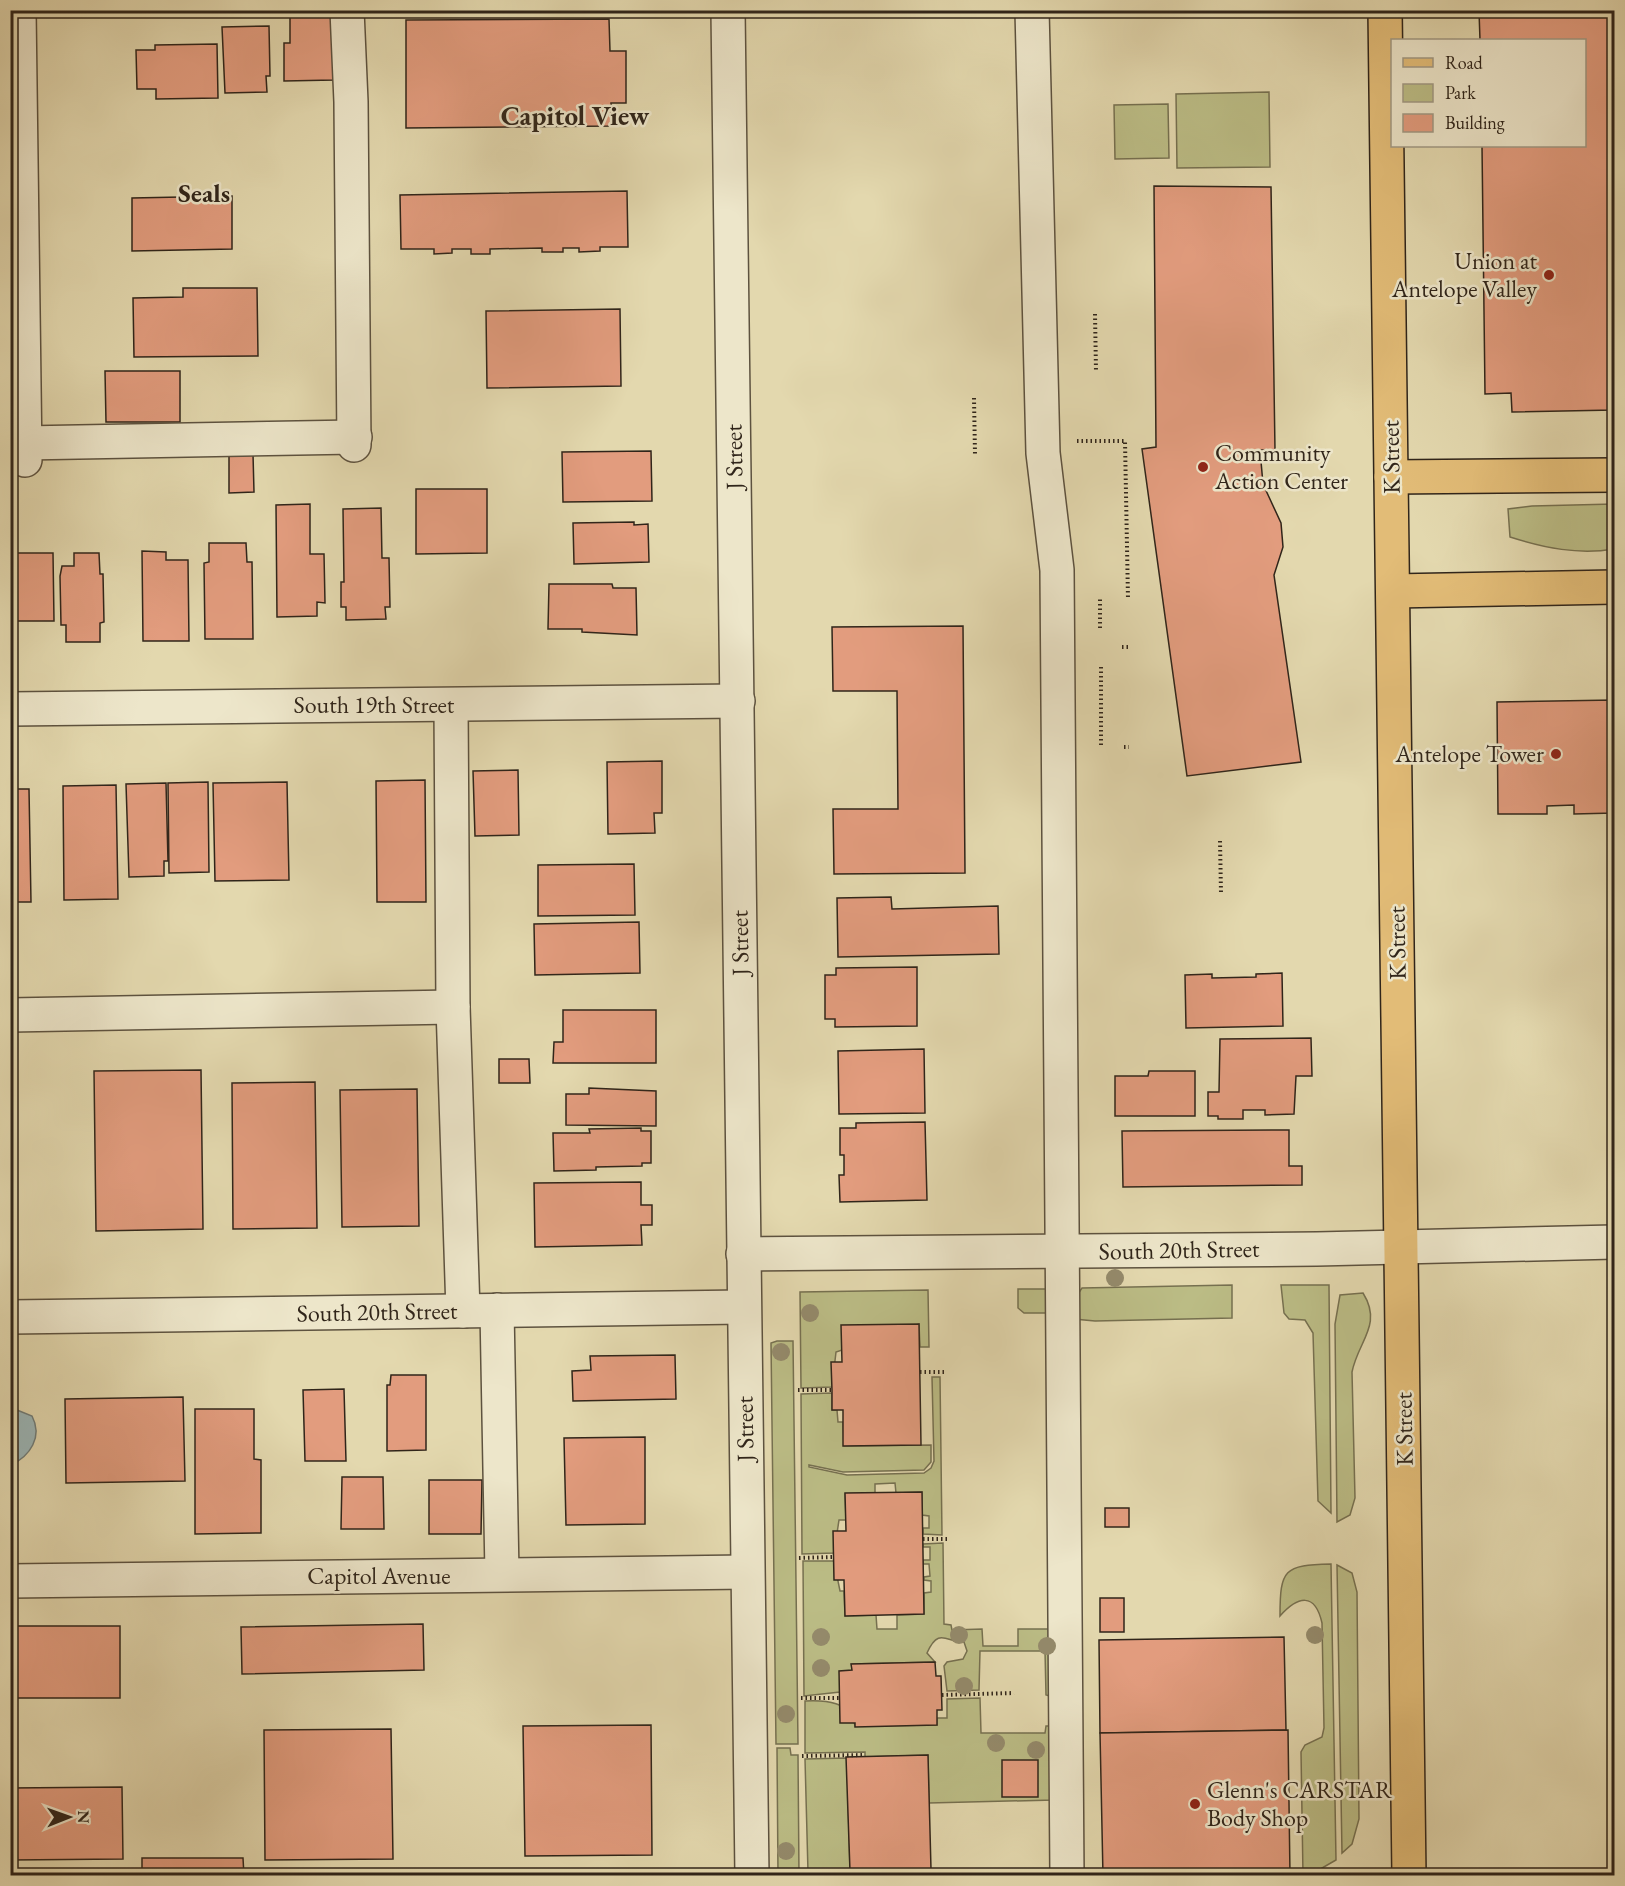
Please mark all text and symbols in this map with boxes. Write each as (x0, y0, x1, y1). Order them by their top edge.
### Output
legend (1391, 39, 1586, 147)
text: Road (1445, 51, 1484, 74)
text: Park (1445, 81, 1476, 104)
district label: Capitol View (501, 98, 650, 133)
text: Building (1445, 111, 1505, 134)
district label: Seals (178, 176, 230, 210)
place label: Union at Antelope Valley (1391, 245, 1537, 304)
marker: Union at Antelope Valley (1542, 268, 1556, 282)
street label: K Street (1374, 419, 1407, 494)
street label: J Street (717, 423, 750, 492)
place label: Community Action Center (1214, 437, 1348, 496)
marker: Community Action Center (1196, 460, 1210, 474)
street label: South 19th Street (294, 689, 455, 720)
place label: Antelope Tower (1394, 738, 1544, 769)
marker: Antelope Tower (1549, 747, 1563, 761)
street label: K Street (1380, 905, 1413, 980)
street label: J Street (723, 909, 756, 978)
street label: South 20th Street (1098, 1233, 1260, 1266)
street label: South 20th Street (296, 1295, 458, 1328)
street label: K Street (1387, 1391, 1420, 1466)
street label: J Street (728, 1395, 761, 1464)
street label: Capitol Avenue (307, 1560, 451, 1591)
place label: Glenn's CARSTAR Body Shop (1207, 1774, 1393, 1833)
north arrow (39, 1787, 99, 1847)
marker: Glenn's CARSTAR Body Shop (1188, 1797, 1202, 1811)
text: N (73, 1810, 94, 1823)

